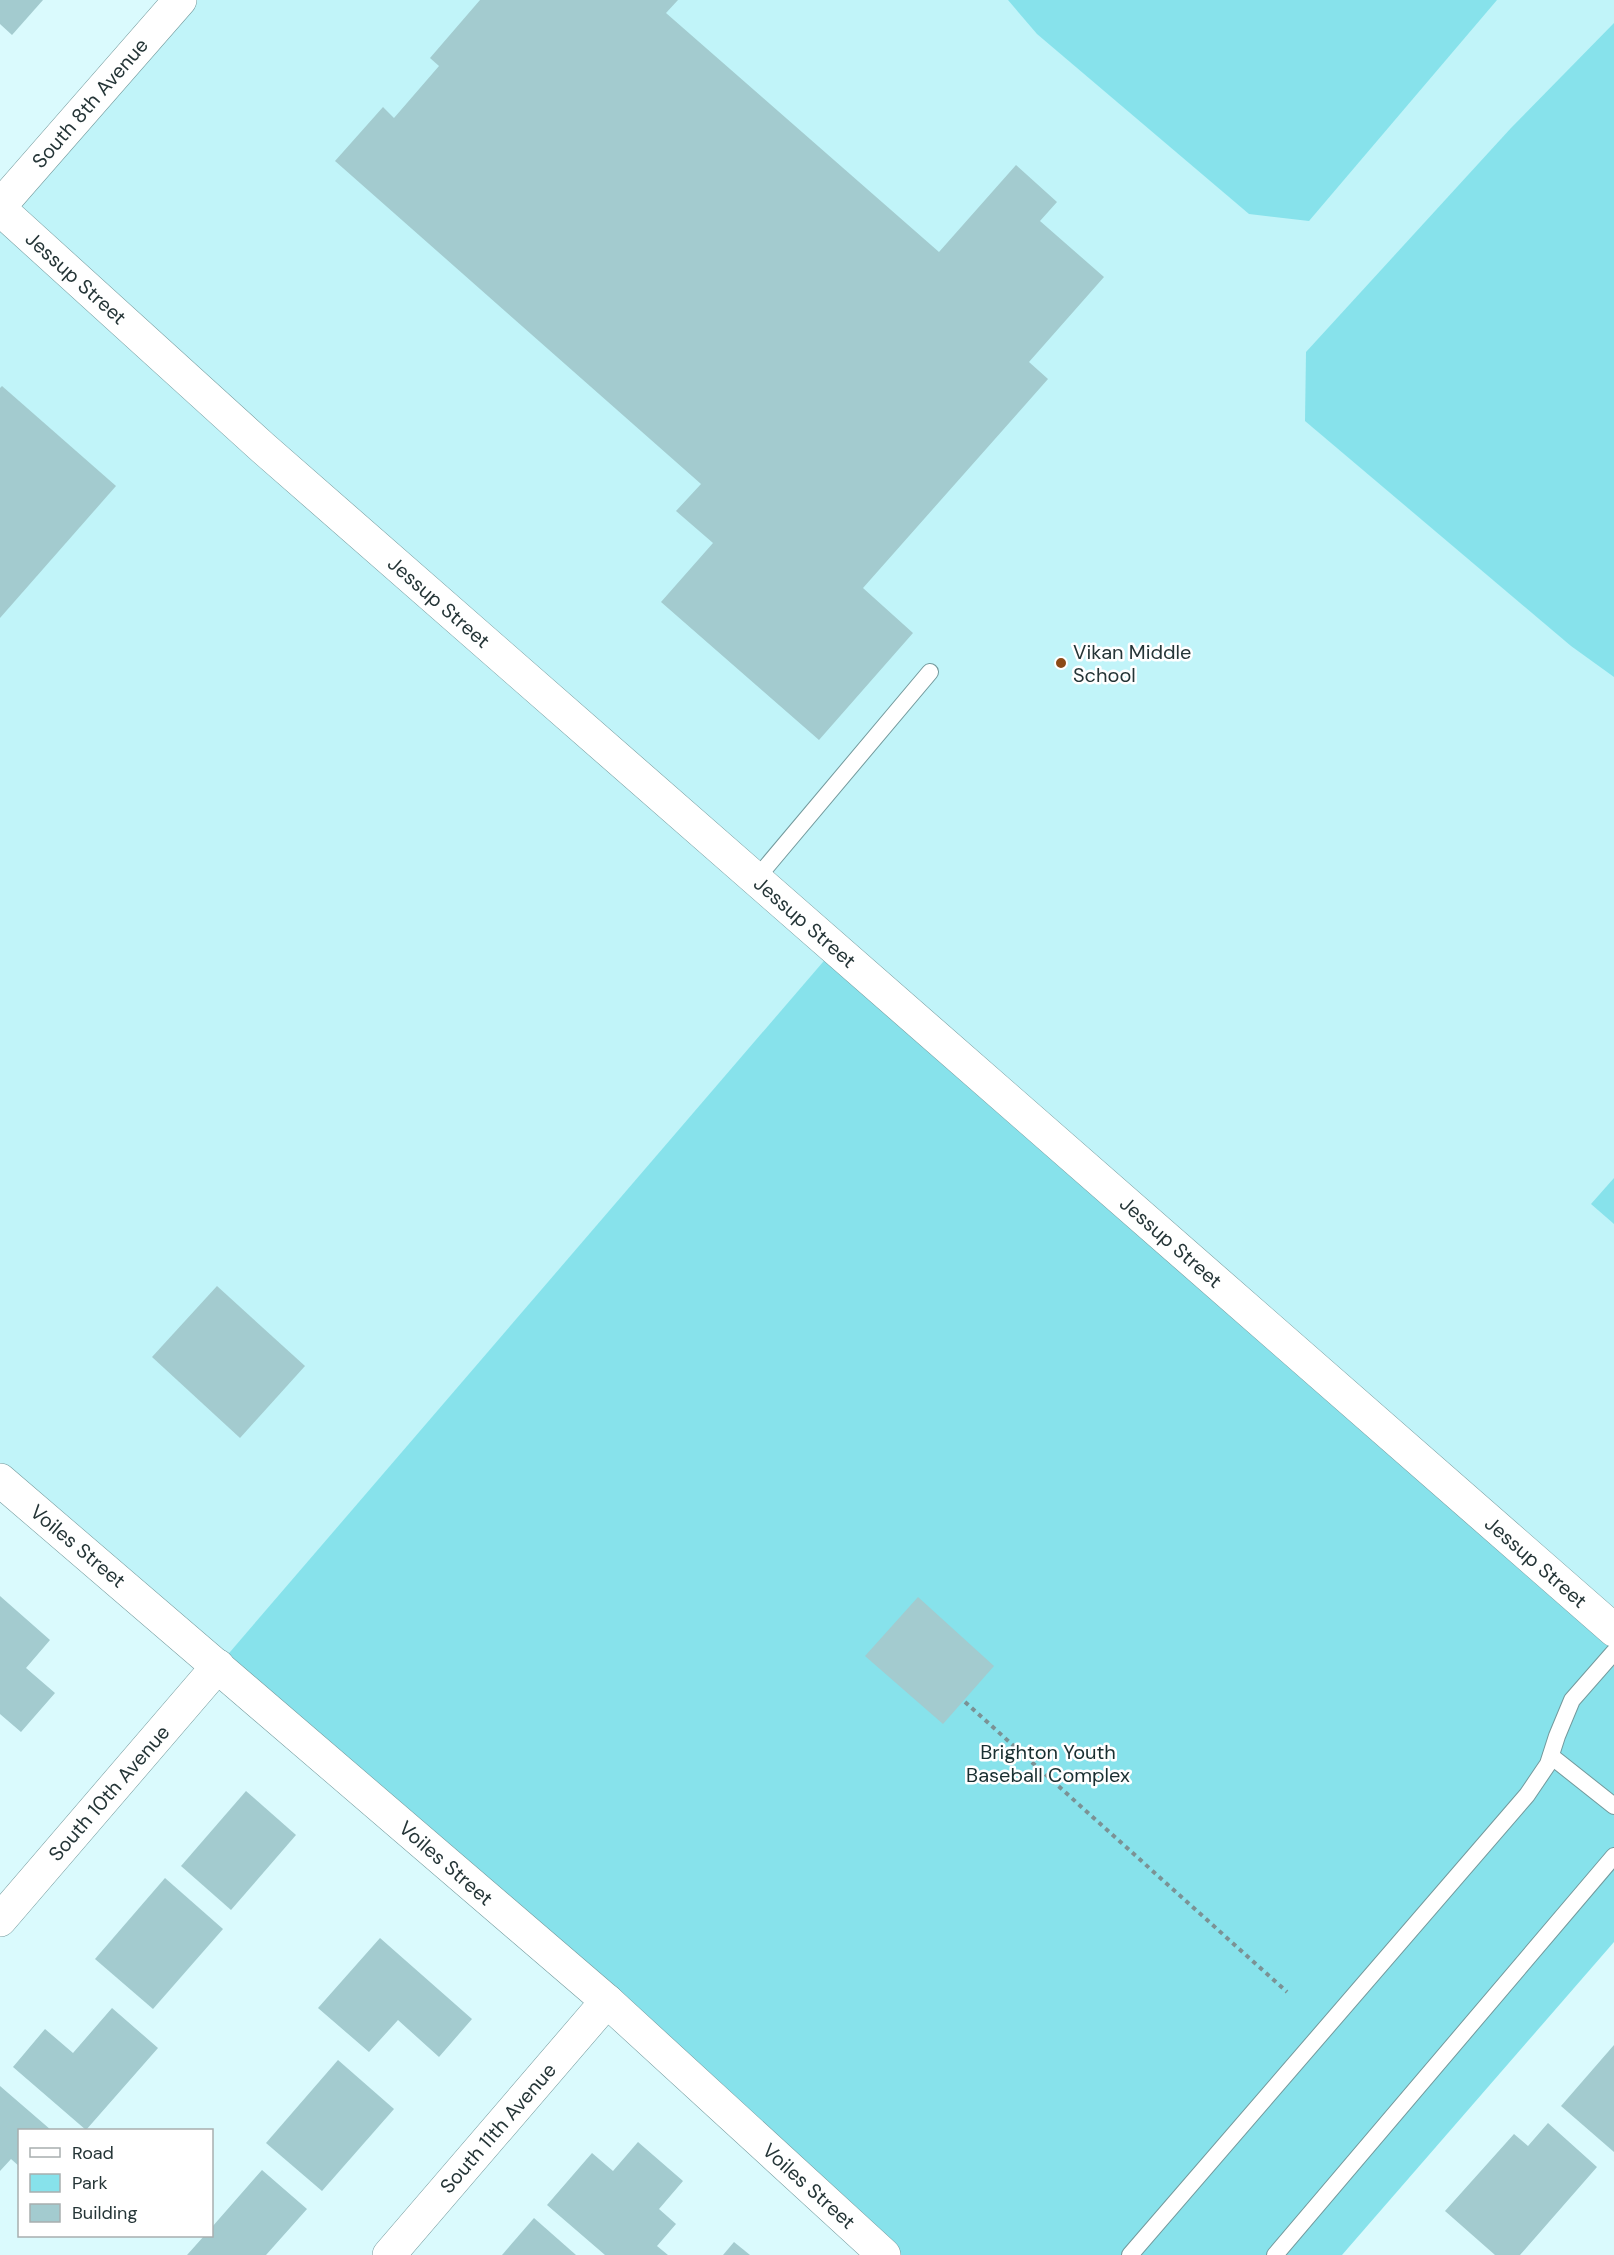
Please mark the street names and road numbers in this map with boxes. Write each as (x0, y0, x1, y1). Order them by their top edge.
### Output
street label: South 8th Avenue (26, 32, 154, 174)
street label: Jessup Street (20, 226, 132, 330)
street label: Jessup Street (382, 550, 496, 654)
street label: Jessup Street (748, 870, 862, 974)
street label: Jessup Street (1114, 1190, 1228, 1294)
street label: Voiles Street (25, 1499, 131, 1594)
street label: Jessup Street (1479, 1510, 1593, 1614)
street label: South 10th Avenue (43, 1720, 175, 1866)
street label: Voiles Street (393, 1815, 499, 1911)
street label: South 11th Avenue (434, 2057, 562, 2199)
street label: Voiles Street (757, 2137, 861, 2235)

